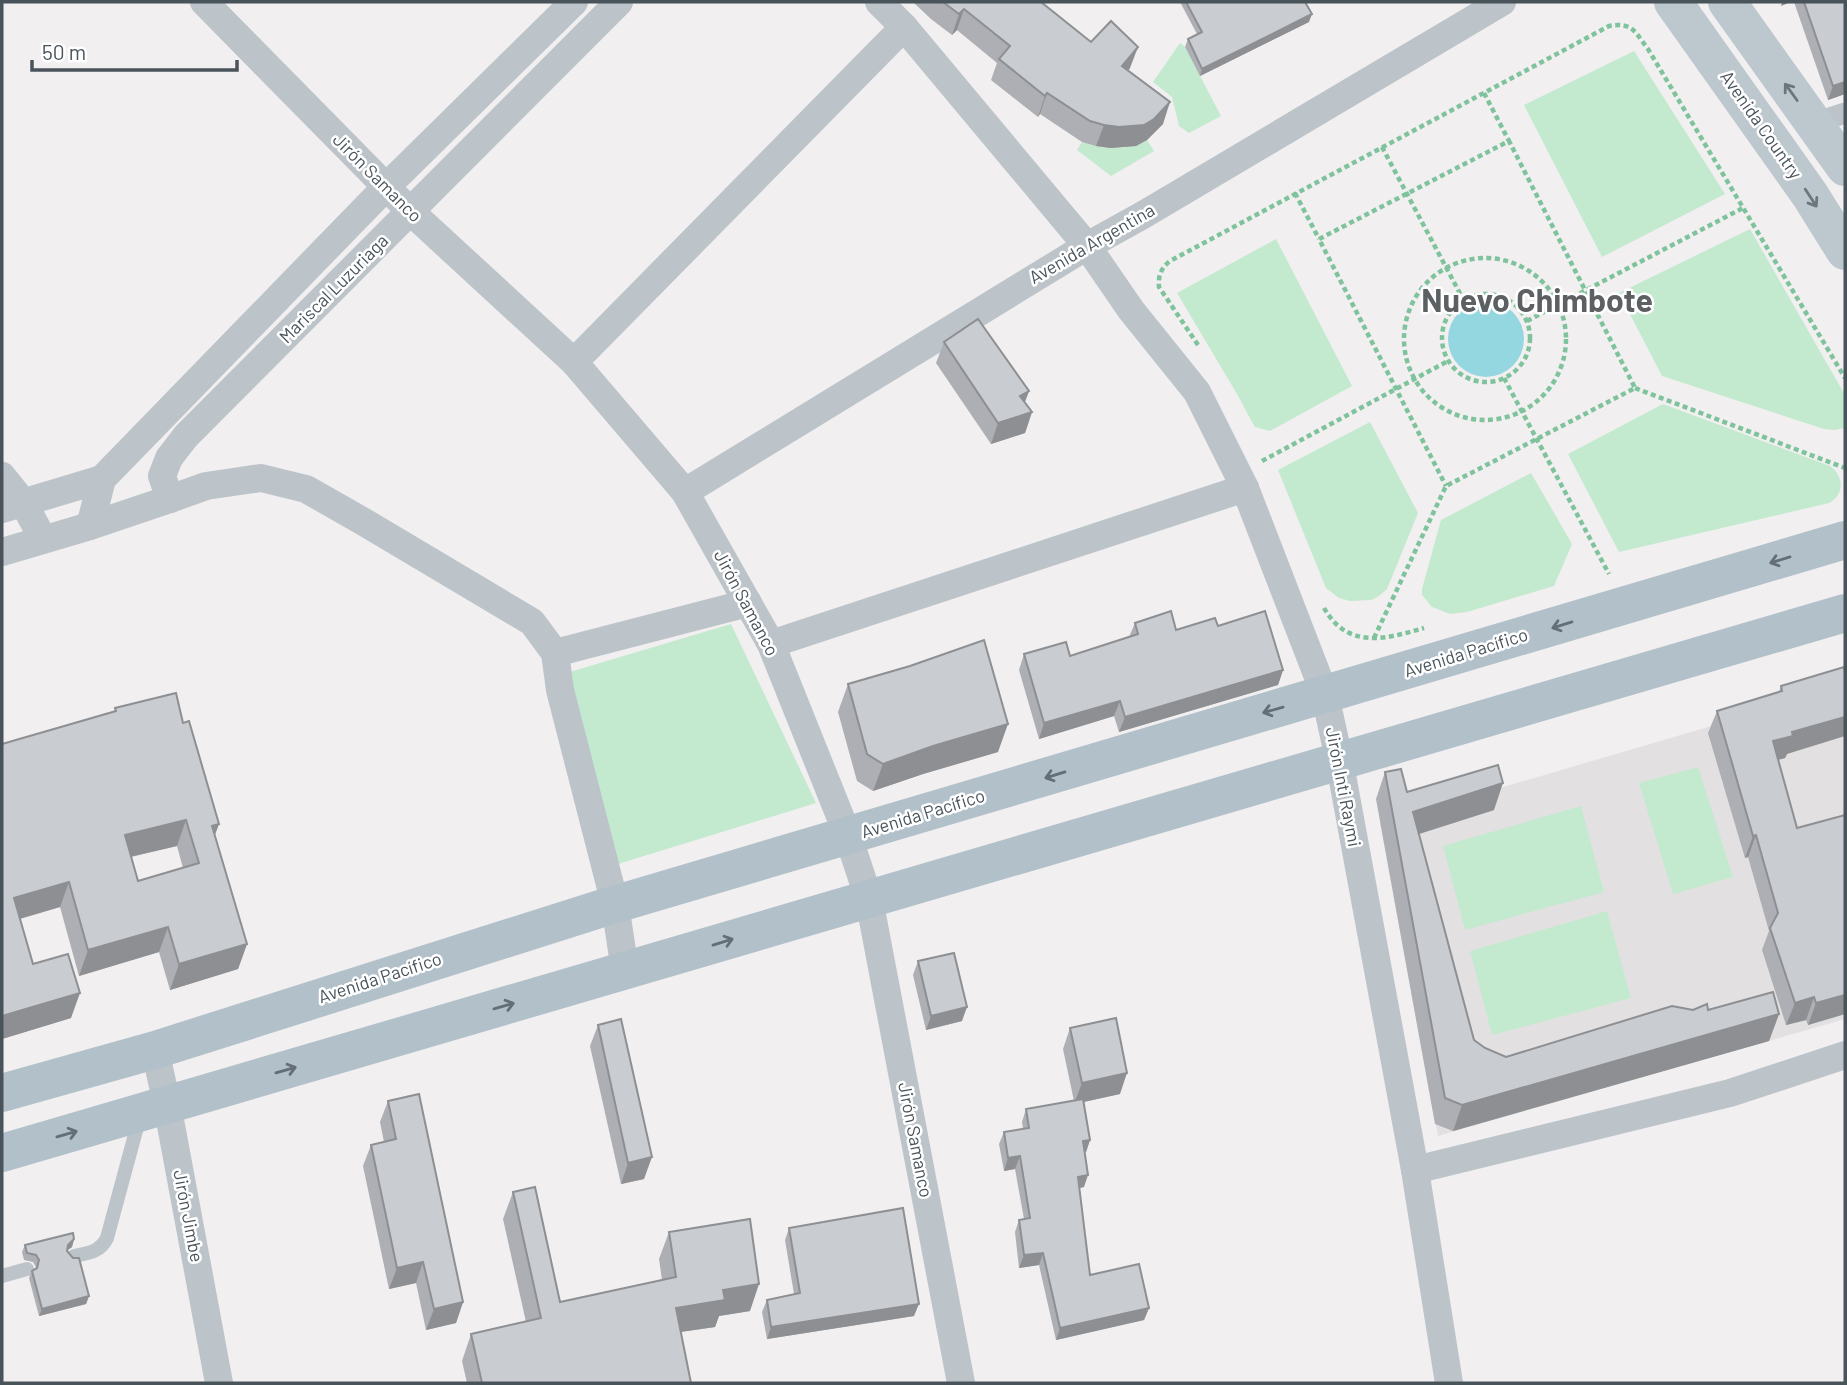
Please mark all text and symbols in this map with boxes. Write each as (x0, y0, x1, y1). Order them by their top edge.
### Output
scale bar (32, 28, 236, 72)
text: 50 m (42, 39, 86, 64)
street label: Avenida Country (1716, 66, 1807, 183)
one-way arrow (1784, 83, 1798, 102)
street label: Jirón Samanco (329, 128, 427, 226)
one-way arrow (1804, 187, 1818, 207)
street label: Avenida Argentina (1025, 198, 1158, 288)
street label: Mariscal Luzuriaga (274, 229, 392, 347)
district label: Nuevo Chimbote (1421, 280, 1653, 318)
street label: Jirón Samanco (710, 546, 784, 659)
one-way arrow (1769, 554, 1791, 567)
one-way arrow (1551, 619, 1573, 632)
street label: Avenida Pacífico (1401, 623, 1530, 681)
one-way arrow (1262, 705, 1284, 718)
street label: Jirón Inti Raymi (1322, 725, 1366, 848)
one-way arrow (1044, 769, 1066, 782)
street label: Avenida Pacífico (858, 784, 987, 842)
one-way arrow (711, 935, 733, 948)
street label: Avenida Pacífico (315, 947, 444, 1007)
one-way arrow (493, 999, 515, 1012)
one-way arrow (274, 1062, 296, 1075)
street label: Jirón Samanco (894, 1080, 938, 1199)
one-way arrow (56, 1126, 78, 1139)
street label: Jirón Jimbe (169, 1168, 209, 1264)

